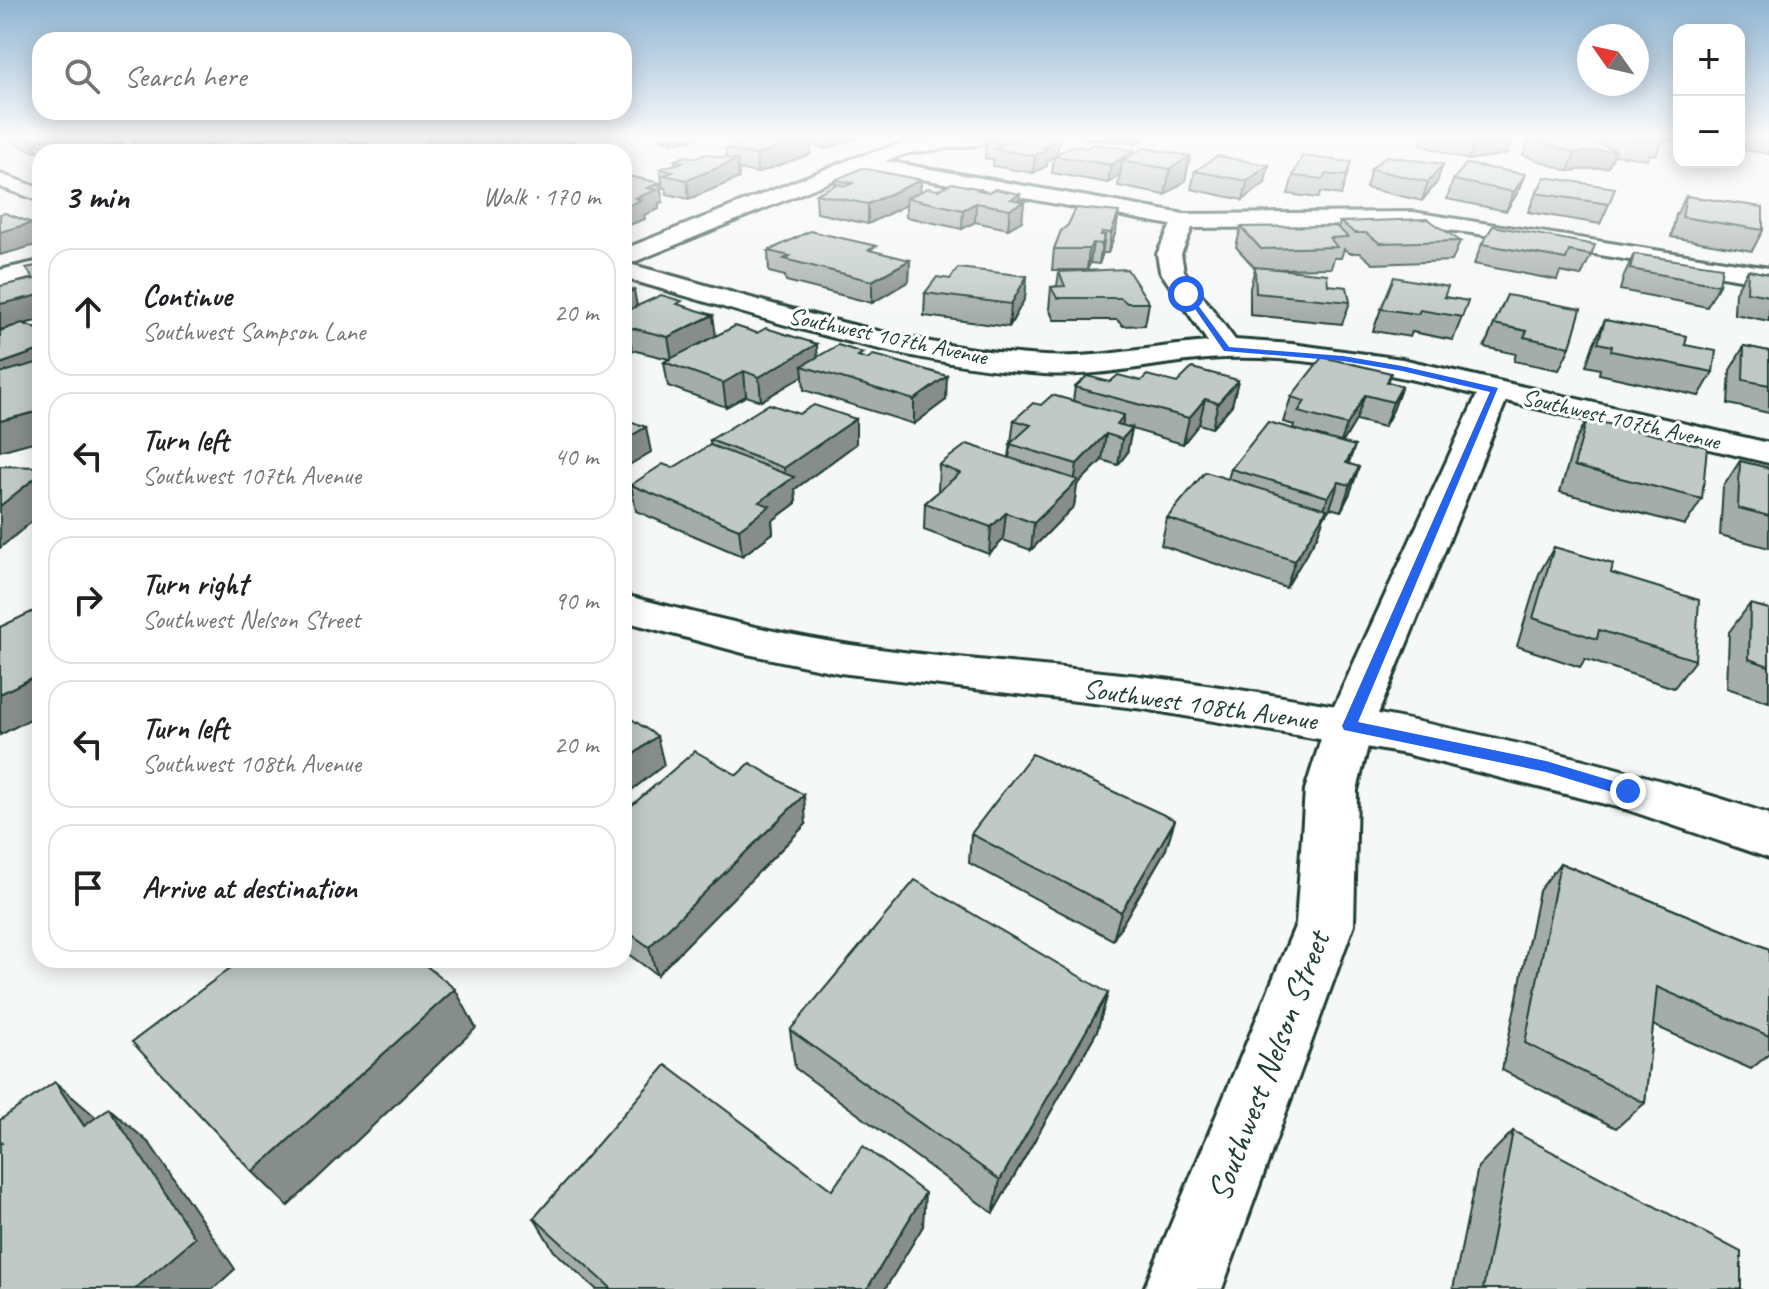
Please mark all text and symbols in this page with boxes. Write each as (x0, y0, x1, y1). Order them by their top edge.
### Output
north arrow (1577, 24, 1649, 96)
map controls (1673, 24, 1745, 168)
button: + (1673, 24, 1745, 96)
search box (32, 32, 632, 120)
icon: search (60, 54, 104, 98)
text: Search here (124, 57, 246, 95)
button: − (1673, 96, 1745, 168)
text: 3 min (64, 175, 129, 218)
text: Walk · 170 m (483, 180, 600, 213)
route start (1168, 276, 1204, 312)
text: Continue (142, 277, 232, 315)
icon: ahead (66, 290, 110, 334)
text: 20 m (554, 296, 598, 329)
street label: Southwest 107th Avenue (786, 300, 992, 372)
text: Southwest Sampson Lane (142, 315, 365, 348)
street label: Southwest 107th Avenue (1519, 382, 1725, 457)
text: Turn left (142, 421, 229, 459)
icon: left (66, 434, 110, 478)
text: 40 m (554, 440, 598, 473)
text: Southwest 107th Avenue (142, 459, 361, 492)
text: Turn right (142, 565, 247, 603)
icon: right (66, 578, 110, 622)
text: 90 m (554, 584, 598, 617)
text: Southwest Nelson Street (142, 603, 360, 636)
street label: Southwest 108th Avenue (1081, 670, 1321, 738)
text: Turn left (142, 709, 229, 747)
icon: left (66, 722, 110, 766)
text: 20 m (554, 728, 598, 761)
text: Southwest 108th Avenue (142, 747, 361, 780)
route end (1610, 773, 1646, 809)
icon: arrive (66, 866, 110, 910)
text: Arrive at destination (142, 869, 357, 907)
street label: Southwest Nelson Street (1197, 922, 1341, 1207)

